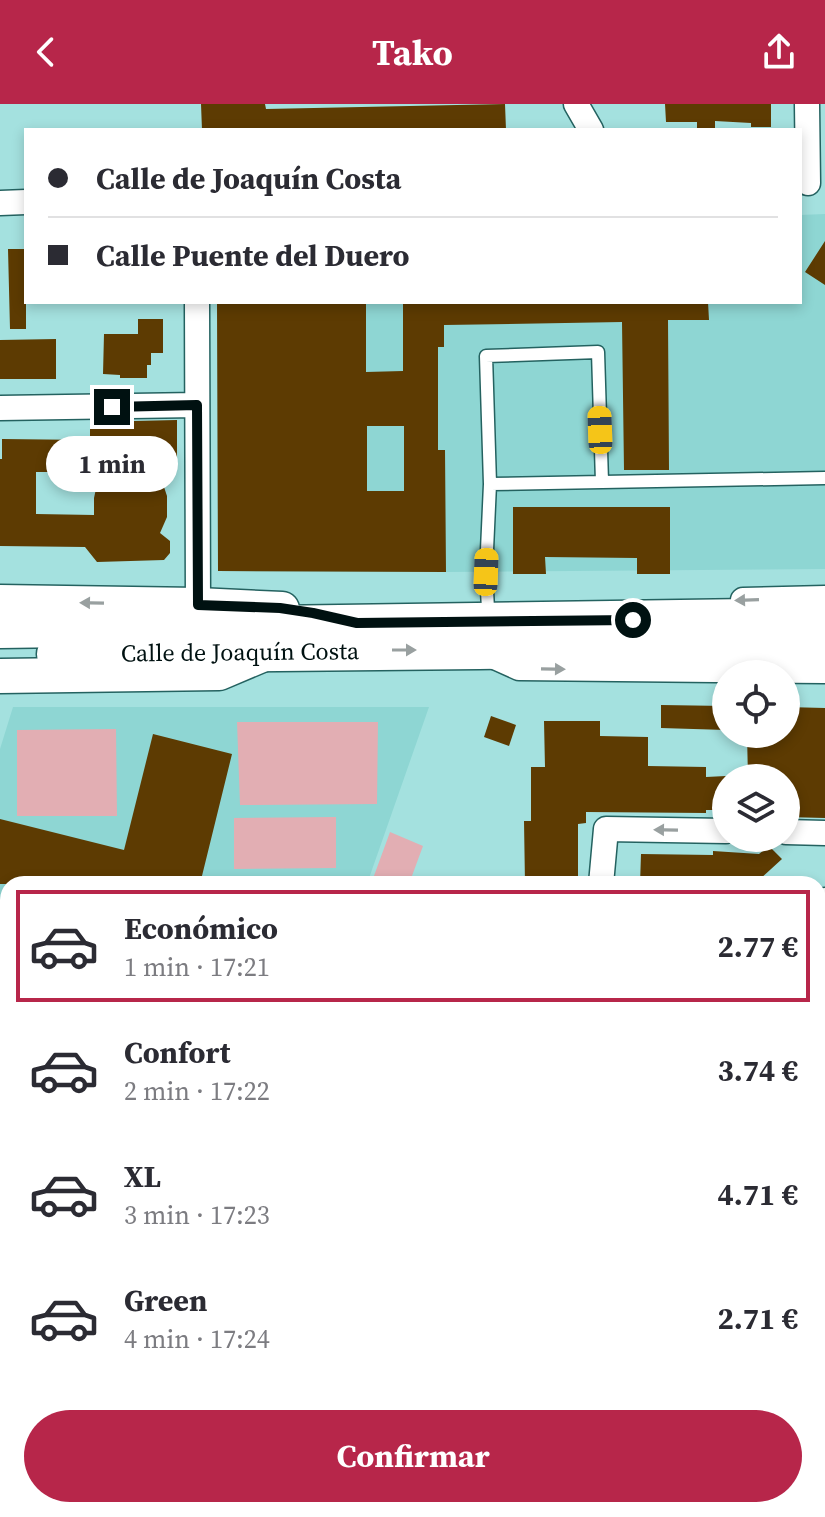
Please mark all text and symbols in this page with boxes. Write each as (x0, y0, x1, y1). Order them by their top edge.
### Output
text: Tako (372, 28, 453, 77)
icon: back (24, 30, 68, 74)
icon: share (757, 30, 801, 74)
text: Calle de Joaquín Costa (96, 158, 402, 199)
text: Calle Puente del Duero (96, 235, 409, 276)
route end (94, 389, 130, 425)
car (587, 406, 613, 454)
callout: 1 min (46, 435, 178, 491)
text: 1 min (78, 446, 146, 482)
car (473, 548, 499, 596)
one-way arrow (734, 594, 759, 607)
one-way arrow (79, 597, 104, 609)
route start (615, 602, 651, 638)
street label: Calle de Joaquín Costa (121, 634, 360, 669)
one-way arrow (392, 644, 417, 657)
map controls (712, 660, 800, 852)
button: locate (712, 660, 800, 748)
one-way arrow (541, 663, 566, 675)
button: layers (712, 764, 800, 852)
one-way arrow (653, 824, 678, 836)
text: Económico (124, 908, 278, 949)
icon: car (28, 910, 100, 982)
text: 2.77 € (718, 926, 798, 967)
text: 1 min · 17:21 (124, 949, 270, 985)
text: Confort (124, 1032, 230, 1073)
icon: car (28, 1034, 100, 1106)
text: 3.74 € (718, 1050, 798, 1091)
text: 2 min · 17:22 (124, 1073, 270, 1109)
text: XL (124, 1156, 161, 1197)
icon: car (28, 1158, 100, 1230)
text: 4.71 € (718, 1174, 798, 1215)
text: 3 min · 17:23 (124, 1197, 270, 1233)
text: Green (124, 1280, 207, 1321)
icon: car (28, 1282, 100, 1354)
text: 2.71 € (718, 1298, 798, 1339)
text: 4 min · 17:24 (124, 1321, 270, 1357)
button: Confirmar (24, 1410, 802, 1502)

